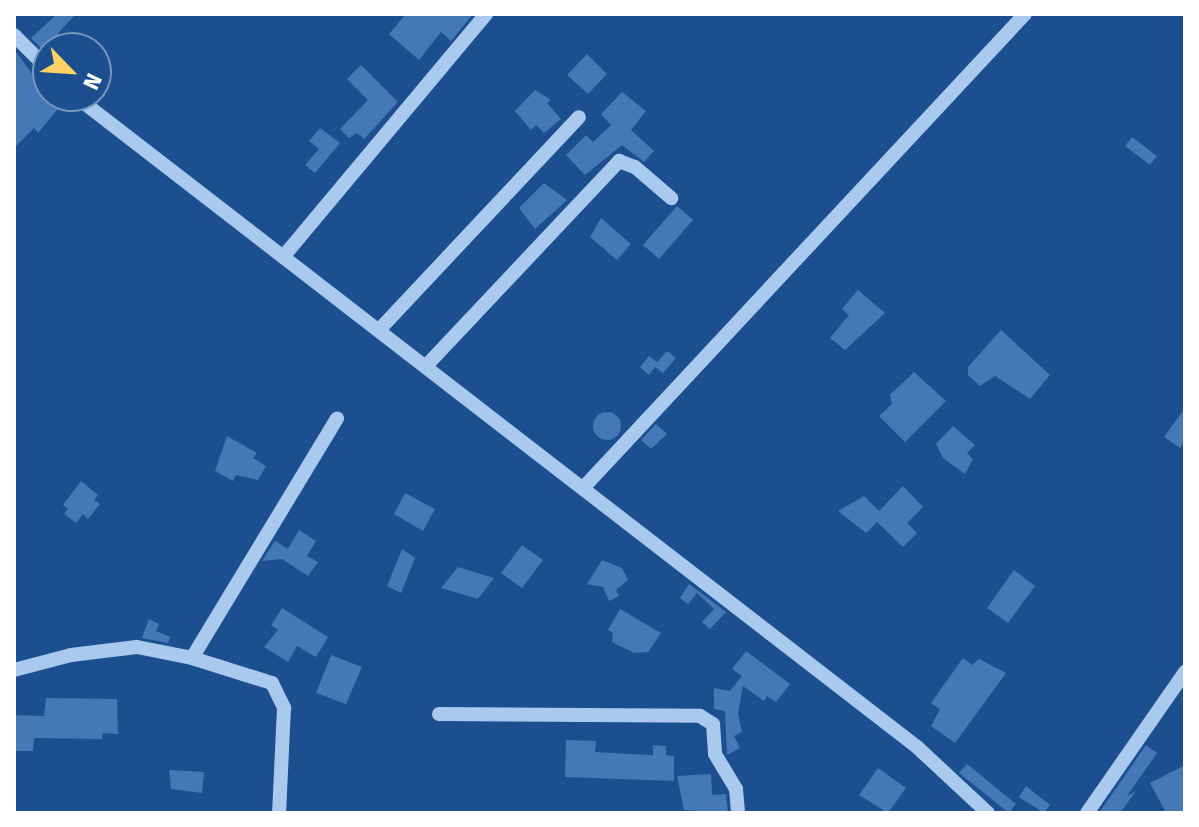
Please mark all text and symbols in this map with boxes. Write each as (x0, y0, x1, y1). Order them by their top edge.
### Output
north arrow (32, 32, 112, 112)
text: N (77, 69, 108, 94)

